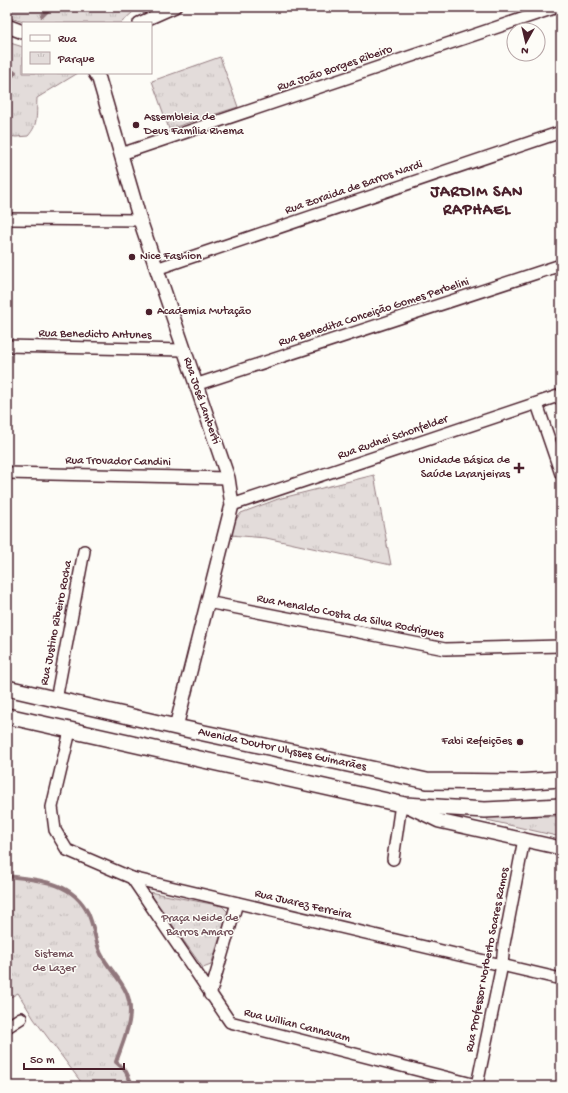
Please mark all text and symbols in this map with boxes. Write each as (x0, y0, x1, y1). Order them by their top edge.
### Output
legend (22, 22, 152, 74)
north arrow (506, 22, 546, 62)
text: Rua (58, 33, 77, 47)
street label: Rua João Borges Ribeiro (275, 43, 395, 95)
text: N (520, 43, 529, 56)
text: Parque (57, 53, 95, 67)
place label: Assembleia de Deus Família Rhema (143, 111, 244, 139)
marker: Assembleia de Deus Família Rhema (131, 120, 141, 130)
street label: Rua Zoraida de Barros Nardi (283, 158, 425, 218)
district label: JARDIM SAN RAPHAEL (430, 184, 523, 221)
place label: Nice Fashion (140, 250, 202, 264)
marker: Nice Fashion (127, 252, 137, 262)
street label: Rua Benedita Conceição Gomes Perbelini (277, 275, 472, 351)
place label: Academia Mutação (157, 305, 251, 319)
marker: Academia Mutação (144, 307, 154, 317)
street label: Rua Benedicto Antunes (38, 327, 152, 343)
street label: Rua José Lamberti (180, 356, 223, 447)
street label: Rua Rudnei Schonfelder (336, 412, 452, 463)
street label: Rua Trovador Candini (65, 454, 171, 470)
place label: Unidade Básica de Saúde Laranjeiras (418, 454, 511, 482)
marker: Unidade Básica de Saúde Laranjeiras (513, 462, 525, 474)
street label: Rua Justino Ribeiro Rocha (38, 559, 76, 687)
street label: Rua Menaldo Costa da Silva Rodrigues (255, 592, 445, 642)
street label: Avenida Doutor Ulysses Guimarães (197, 725, 368, 775)
place label: Fabi Refeições (441, 735, 513, 749)
marker: Fabi Refeições (515, 737, 525, 747)
street label: Rua Professor Norberto Soares Ramos (463, 866, 513, 1054)
street label: Rua Juarez Ferreira (253, 887, 353, 923)
park label: Praça Neide de Barros Amaro (160, 912, 239, 940)
park label: Sistema de Lazer (33, 948, 77, 976)
street label: Rua Willian Cannavam (242, 1006, 352, 1046)
scale bar (24, 1045, 124, 1071)
text: 50 m (30, 1054, 55, 1068)

